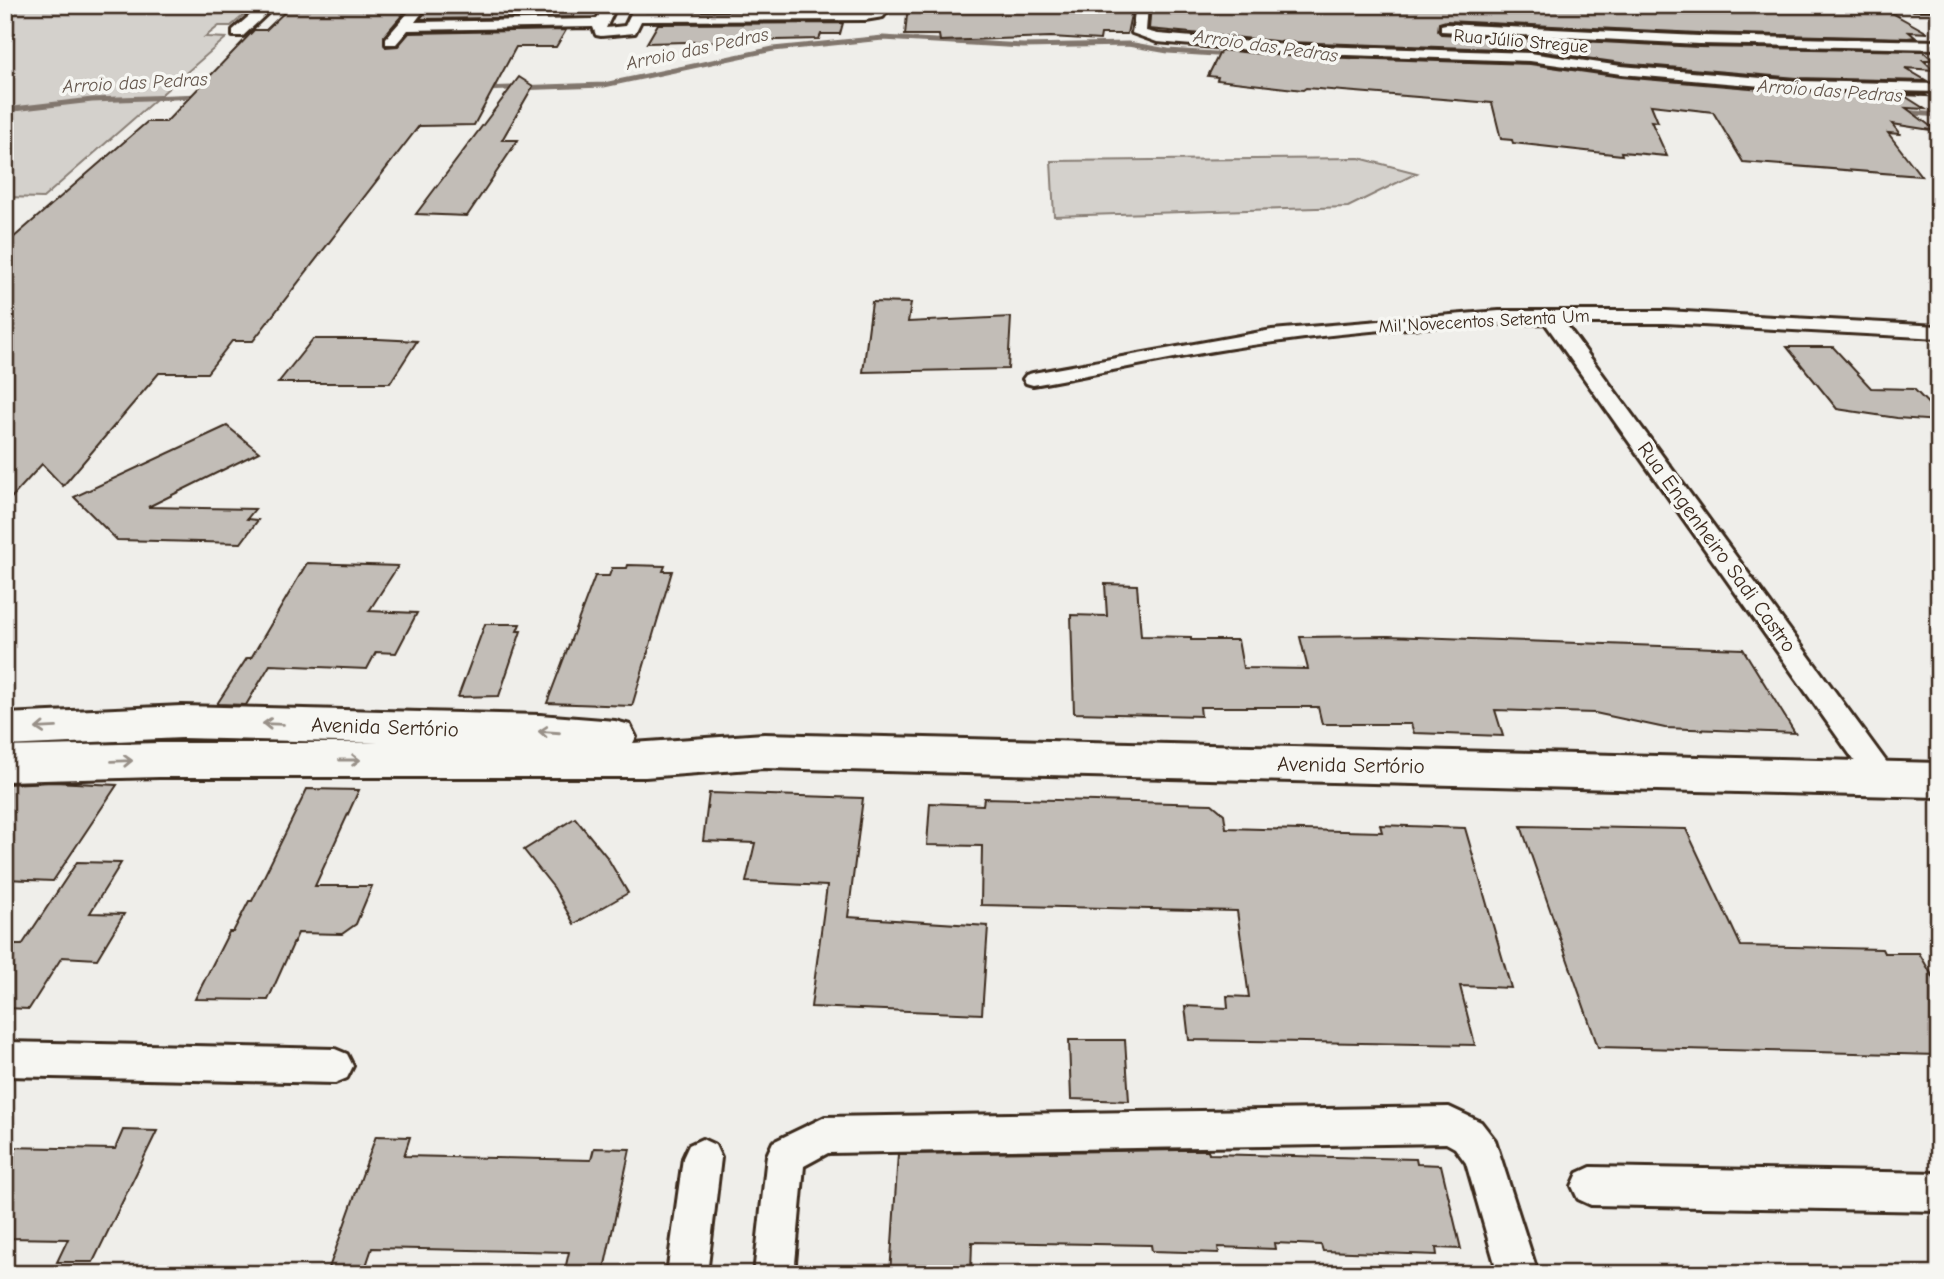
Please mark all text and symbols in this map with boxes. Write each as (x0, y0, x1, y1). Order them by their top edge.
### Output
water label: Arroio das Pedras (623, 23, 771, 75)
water label: Arroio das Pedras (1191, 25, 1339, 67)
street label: Rua Júlio Stregue (1453, 25, 1589, 58)
water label: Arroio das Pedras (61, 68, 208, 98)
water label: Arroio das Pedras (1756, 75, 1903, 107)
street label: Mil Novecentos Setenta Um (1378, 305, 1590, 338)
street label: Rua Engenheiro Sadi Castro (1633, 437, 1801, 657)
street label: Avenida Sertório (311, 712, 459, 742)
one-way arrow (262, 718, 285, 731)
one-way arrow (34, 721, 57, 734)
one-way arrow (539, 725, 561, 738)
street label: Avenida Sertório (1277, 752, 1425, 778)
one-way arrow (338, 753, 361, 767)
one-way arrow (111, 754, 134, 767)

